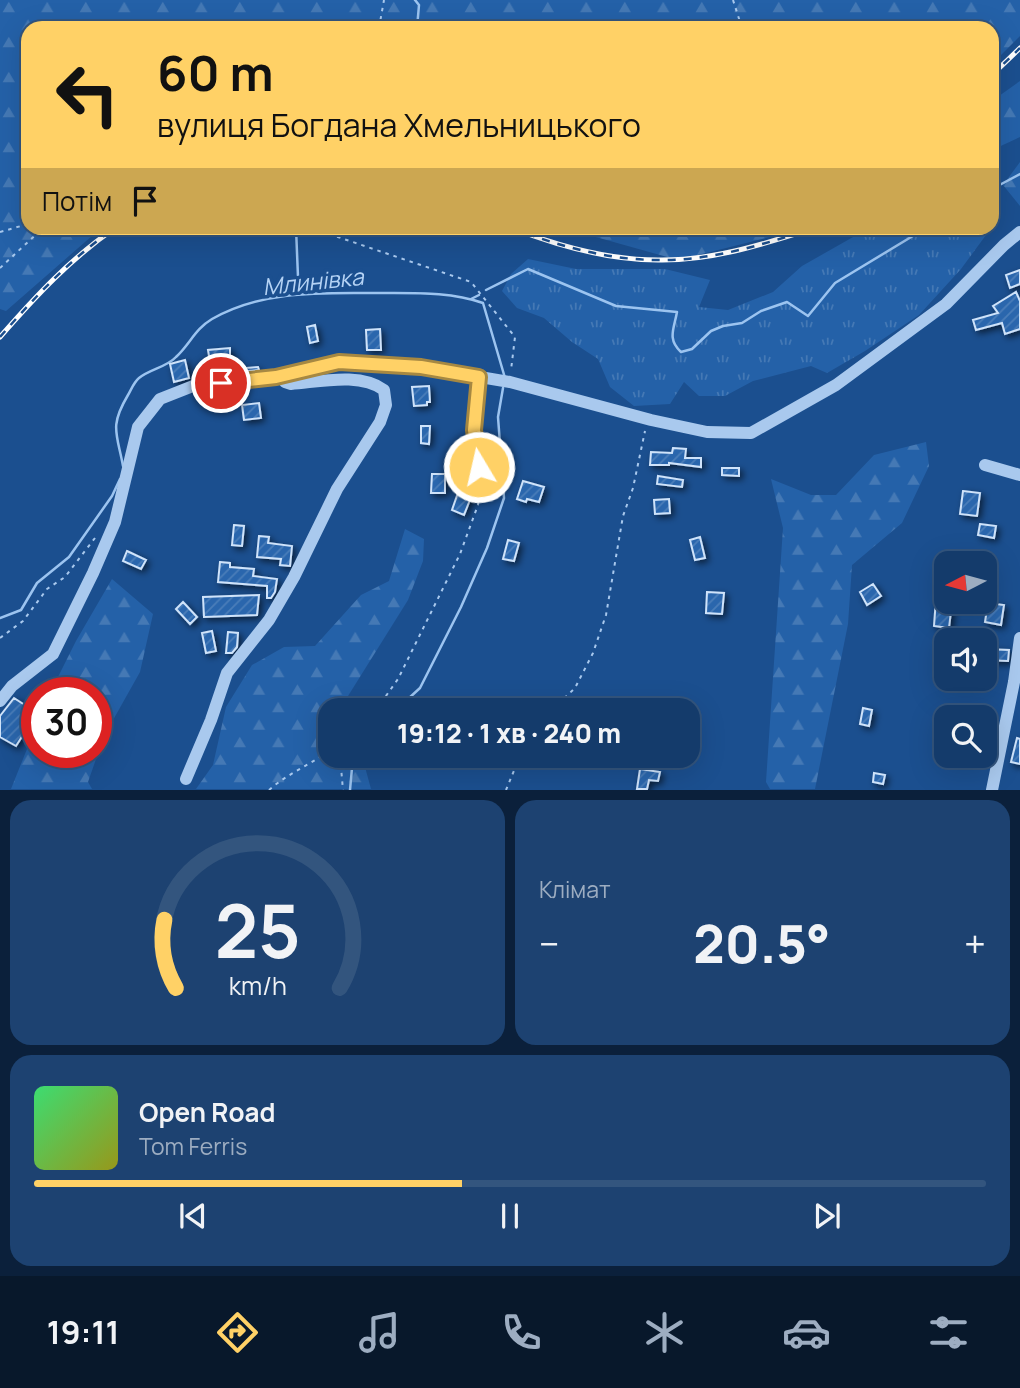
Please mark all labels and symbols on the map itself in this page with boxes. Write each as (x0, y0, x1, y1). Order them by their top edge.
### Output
water label: Млинівка (261, 260, 366, 302)
pin (191, 353, 251, 413)
position arrow (442, 430, 516, 504)
north arrow (934, 551, 998, 614)
speed limit sign: 30 (21, 677, 112, 768)

